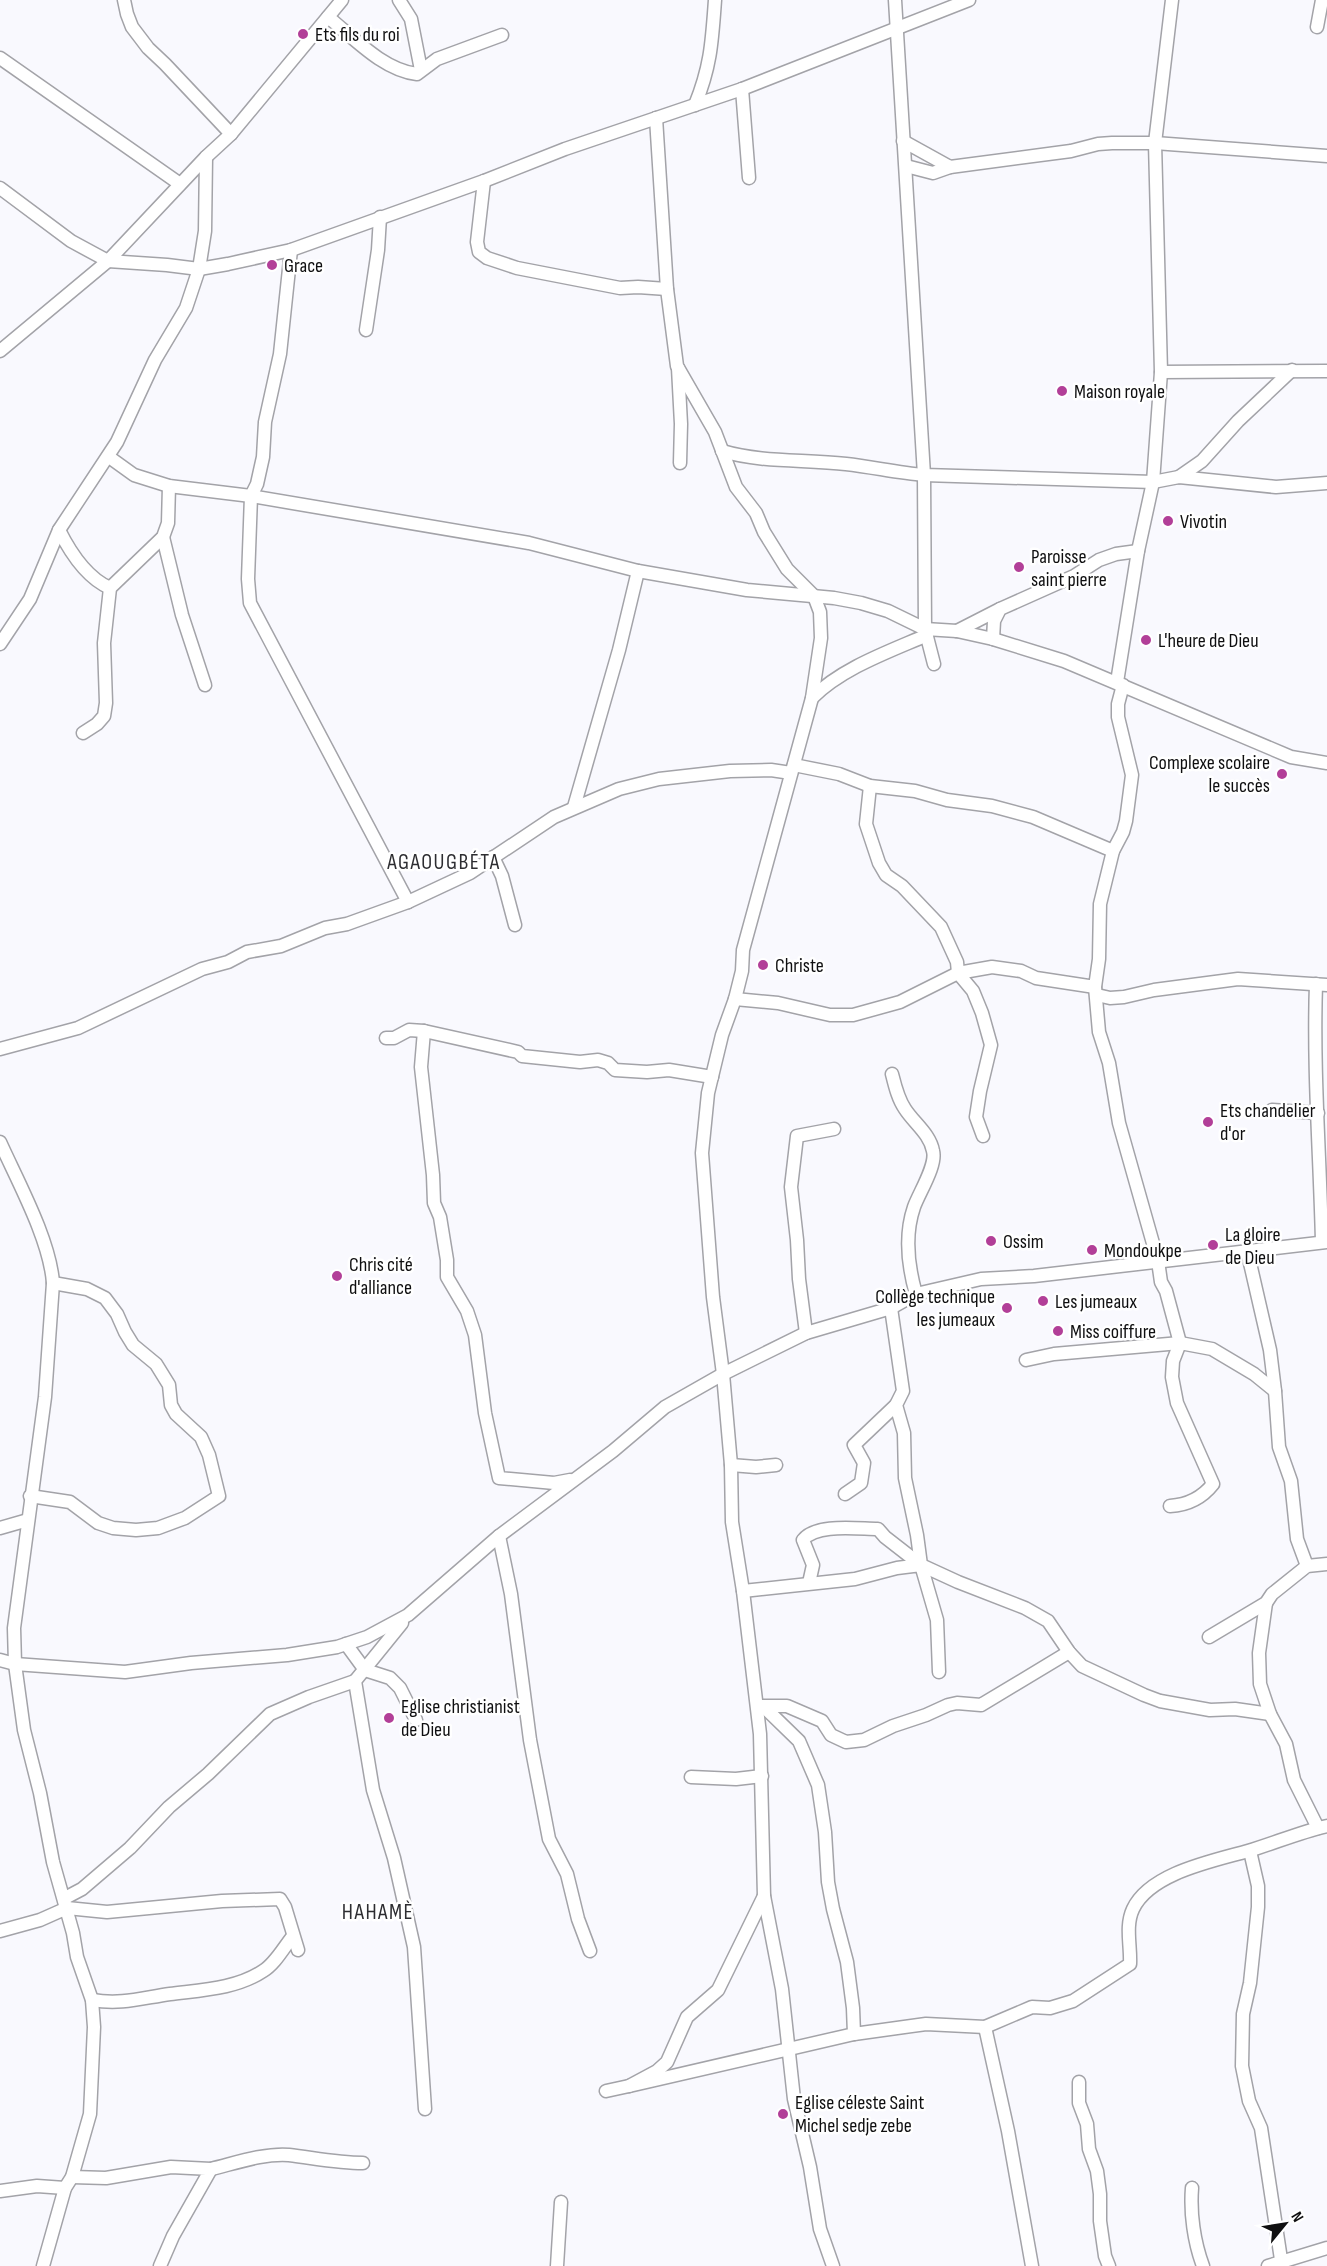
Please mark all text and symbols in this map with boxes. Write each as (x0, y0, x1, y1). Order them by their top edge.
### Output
place label: Ets fils du roi (315, 23, 400, 47)
marker: Ets fils du roi (296, 27, 310, 41)
place label: Grace (284, 254, 323, 278)
marker: Grace (265, 258, 279, 272)
place label: Maison royale (1074, 380, 1165, 404)
marker: Maison royale (1055, 384, 1069, 398)
place label: Vivotin (1180, 510, 1227, 534)
marker: Vivotin (1161, 514, 1175, 528)
place label: Paroisse saint pierre (1031, 545, 1107, 592)
marker: Paroisse saint pierre (1012, 560, 1026, 574)
place label: L'heure de Dieu (1158, 629, 1259, 653)
marker: L'heure de Dieu (1139, 633, 1153, 647)
place label: Complexe scolaire le succès (1149, 751, 1270, 798)
marker: Complexe scolaire le succès (1275, 767, 1289, 781)
district label: AGAOUGBÉTA (386, 849, 501, 876)
place label: Christe (775, 954, 824, 978)
marker: Christe (756, 958, 770, 972)
place label: Ets chandelier d'or (1220, 1099, 1316, 1146)
marker: Ets chandelier d'or (1201, 1115, 1215, 1129)
place label: La gloire de Dieu (1225, 1223, 1280, 1270)
place label: Ossim (1003, 1230, 1044, 1254)
marker: Ossim (984, 1234, 998, 1248)
marker: La gloire de Dieu (1206, 1238, 1220, 1252)
place label: Mondoukpe (1104, 1239, 1182, 1263)
marker: Mondoukpe (1085, 1243, 1099, 1257)
place label: Chris cité d'alliance (349, 1253, 413, 1300)
marker: Chris cité d'alliance (330, 1269, 344, 1283)
place label: Collège technique les jumeaux (875, 1285, 995, 1332)
place label: Les jumeaux (1055, 1290, 1137, 1314)
marker: Les jumeaux (1036, 1294, 1050, 1308)
marker: Collège technique les jumeaux (1000, 1301, 1014, 1315)
place label: Miss coiffure (1070, 1320, 1156, 1344)
marker: Miss coiffure (1051, 1324, 1065, 1338)
place label: Eglise christianist de Dieu (401, 1695, 520, 1742)
marker: Eglise christianist de Dieu (382, 1711, 396, 1725)
district label: HAHAMÈ (342, 1899, 414, 1926)
place label: Eglise céleste Saint Michel sedje zebe (795, 2091, 924, 2138)
marker: Eglise céleste Saint Michel sedje zebe (776, 2107, 790, 2121)
north arrow (1255, 2194, 1315, 2254)
text: N (1286, 2209, 1307, 2226)

